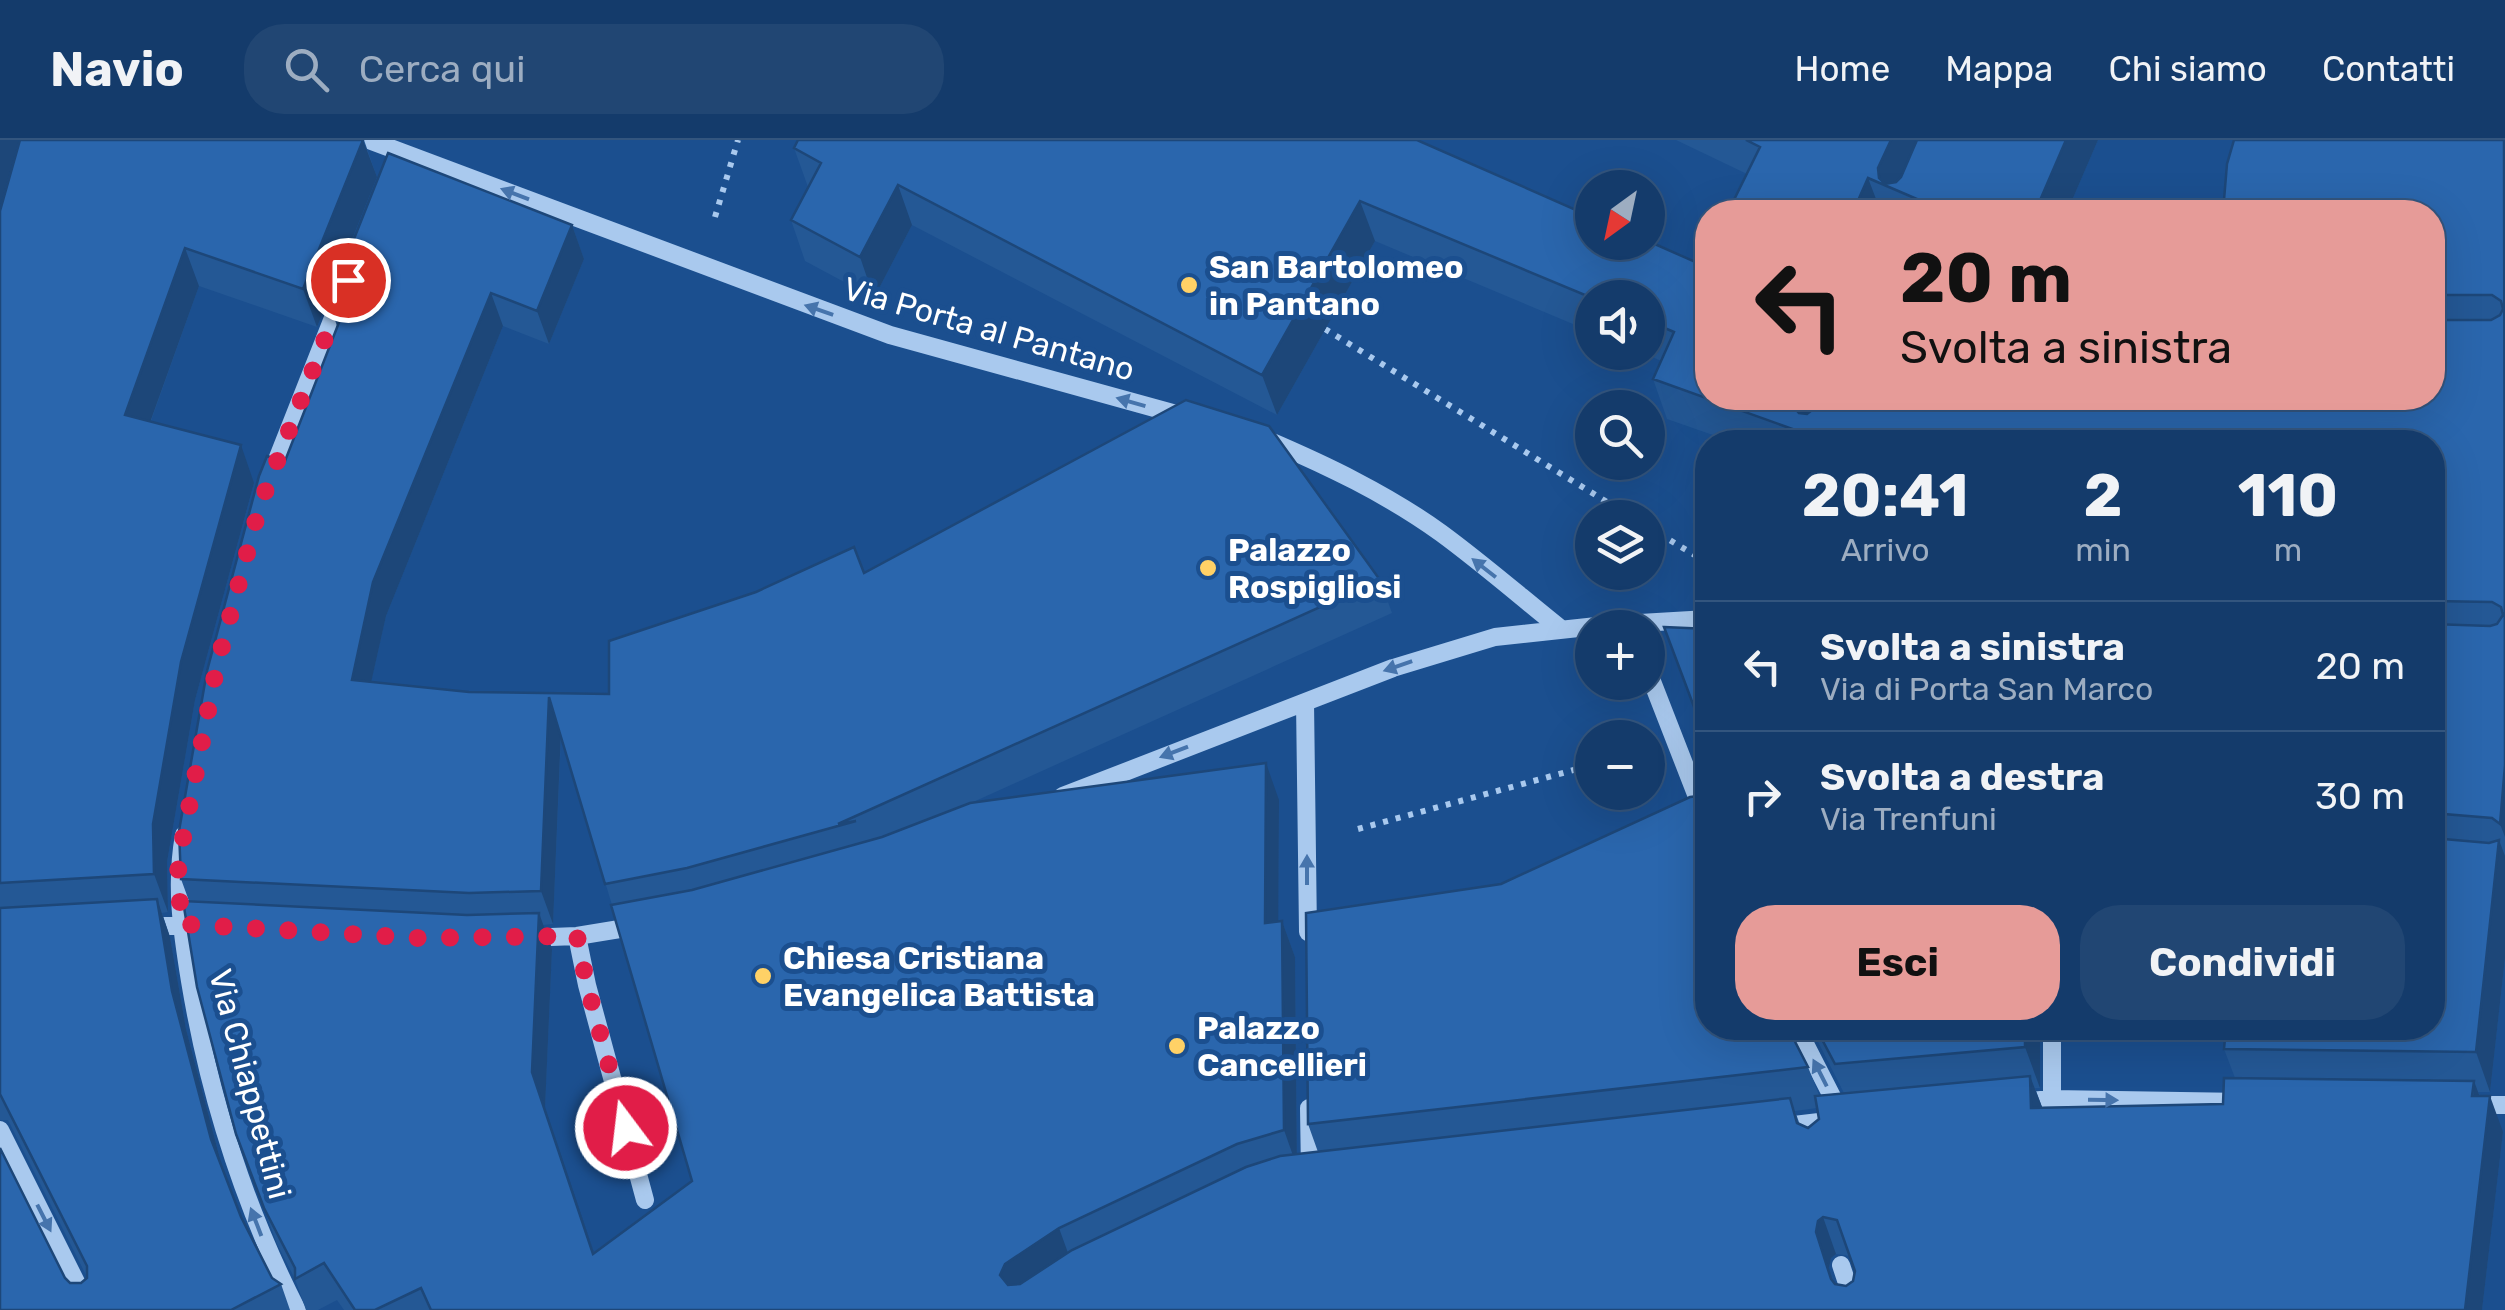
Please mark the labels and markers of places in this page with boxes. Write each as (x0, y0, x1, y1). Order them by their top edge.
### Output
pin (306, 238, 391, 323)
place label: San Bartolomeo in Pantano (1209, 248, 1464, 323)
marker: San Bartolomeo in Pantano (1178, 274, 1200, 296)
place label: Palazzo Rospigliosi (1228, 531, 1401, 606)
marker: Palazzo Rospigliosi (1197, 557, 1219, 579)
place label: Chiesa Cristiana Evangelica Battista (783, 939, 1095, 1014)
marker: Chiesa Cristiana Evangelica Battista (752, 965, 774, 987)
place label: Palazzo Cancellieri (1197, 1009, 1367, 1084)
marker: Palazzo Cancellieri (1166, 1035, 1188, 1057)

